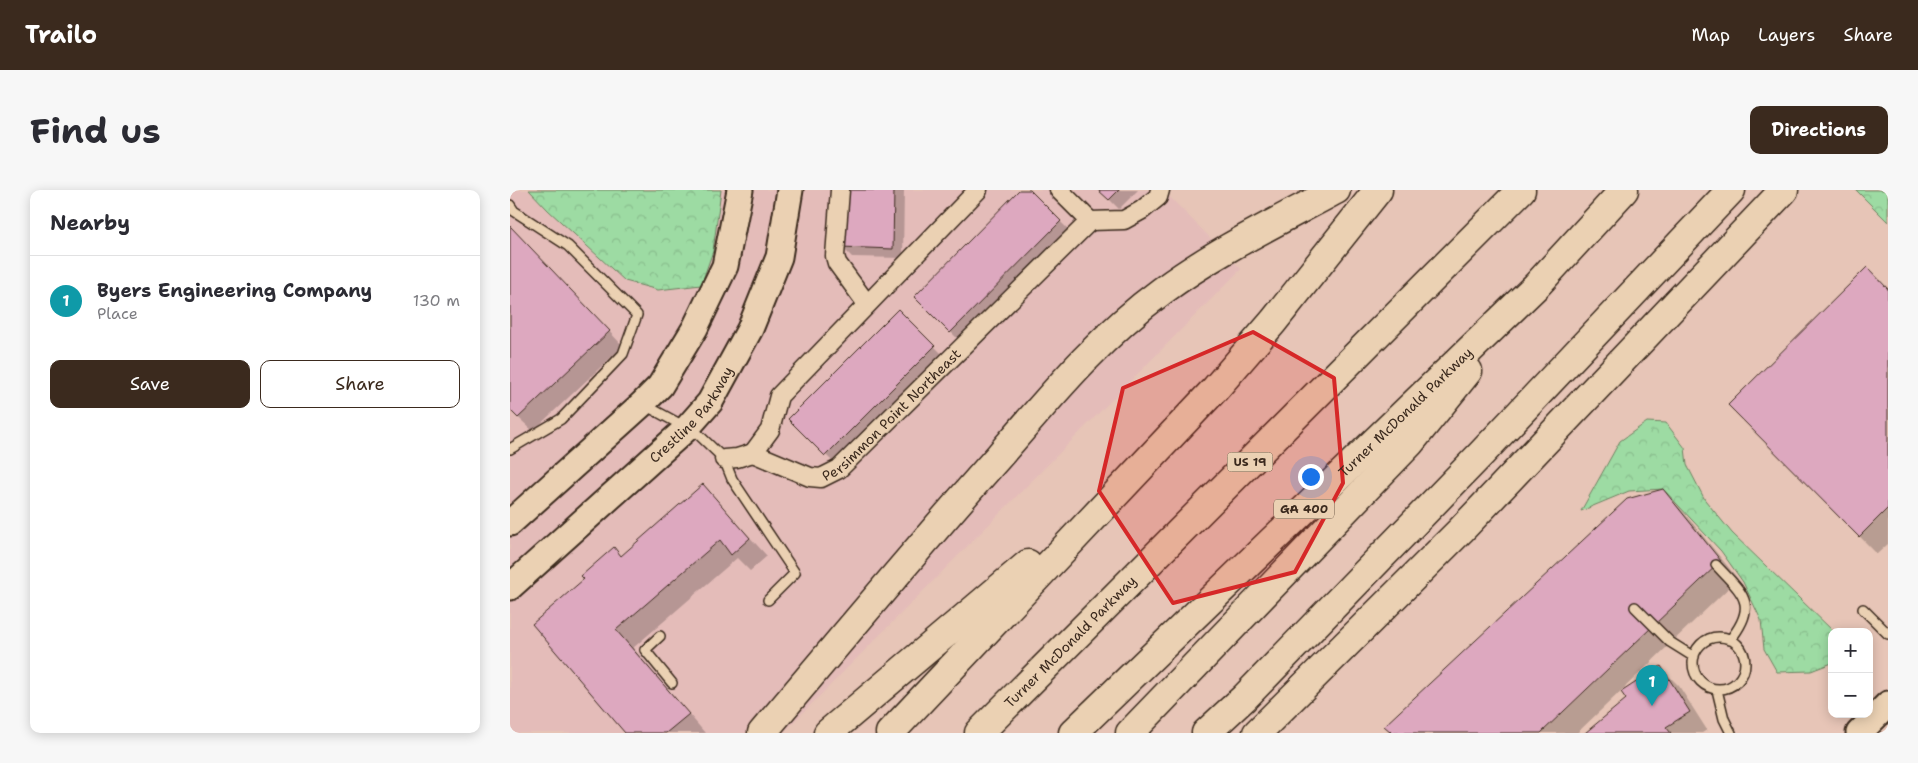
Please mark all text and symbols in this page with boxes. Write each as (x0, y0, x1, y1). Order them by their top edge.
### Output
text: Trailo (25, 19, 97, 51)
text: Map (1692, 23, 1730, 47)
text: Layers (1758, 23, 1815, 47)
text: Share (1843, 23, 1893, 47)
button: Directions (1750, 106, 1888, 154)
text: Find us (30, 107, 161, 154)
text: Nearby (50, 209, 130, 237)
text: Byers Engineering Company (97, 278, 372, 303)
text: 1 (62, 290, 70, 311)
text: 130 m (413, 290, 460, 311)
text: Place (97, 303, 138, 324)
street label: Turner McDonald Parkway (1334, 343, 1476, 481)
street label: Persimmon Point Northeast (819, 345, 965, 485)
button: Save (50, 360, 250, 408)
button: Share (260, 360, 460, 408)
street label: Crestline Parkway (645, 363, 737, 467)
road number: US 19 (1228, 452, 1272, 472)
your location (1298, 464, 1324, 490)
road number: GA 400 (1274, 500, 1334, 518)
street label: Turner McDonald Parkway (1000, 572, 1140, 712)
map controls (1828, 628, 1873, 718)
button: + (1828, 628, 1873, 673)
pin: 1 (1636, 665, 1668, 706)
button: − (1828, 673, 1873, 718)

